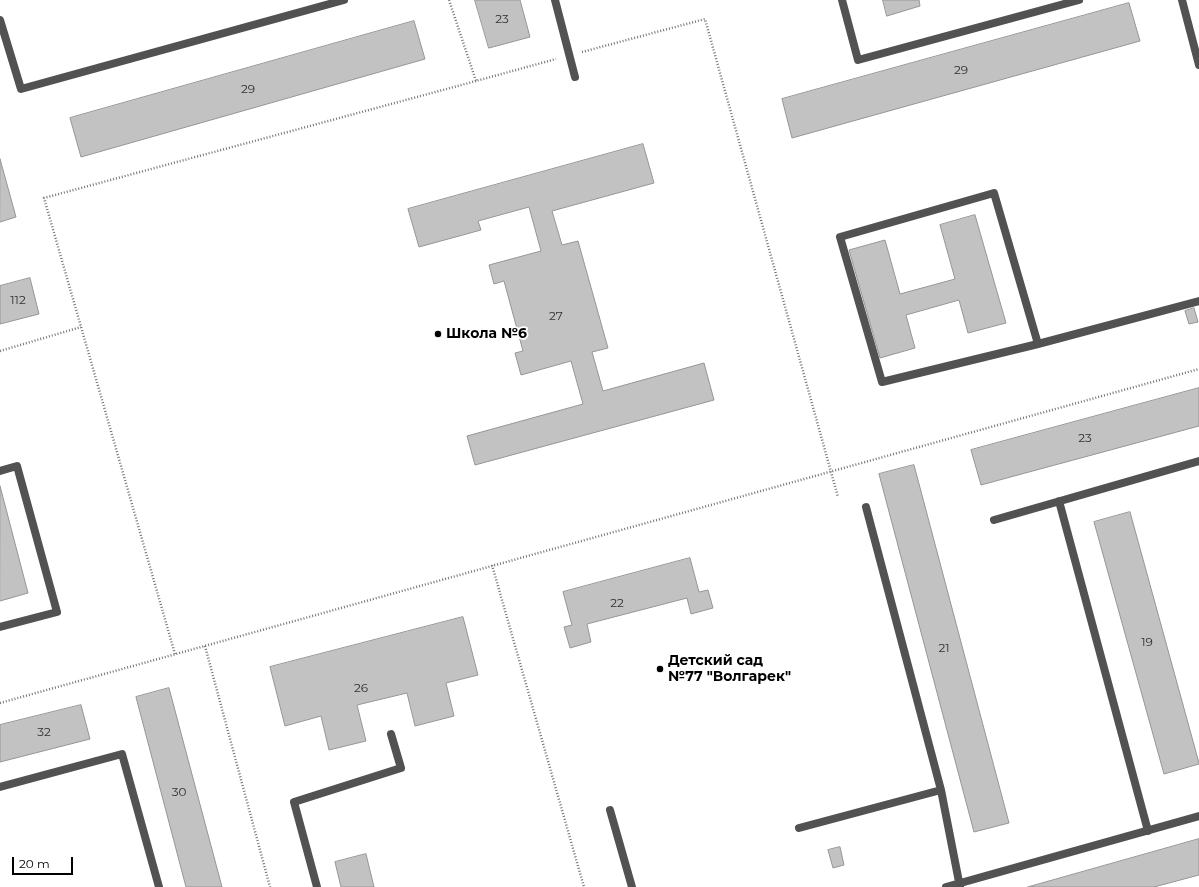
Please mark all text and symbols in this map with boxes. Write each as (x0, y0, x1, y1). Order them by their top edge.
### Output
house number: 23 (495, 12, 509, 26)
house number: 29 (954, 63, 968, 77)
house number: 29 (241, 82, 255, 96)
house number: 112 (10, 293, 26, 307)
house number: 27 (549, 309, 563, 323)
place label: Школа №6 (446, 326, 527, 342)
marker: Школа №6 (433, 329, 443, 339)
house number: 23 (1078, 431, 1092, 445)
house number: 22 (610, 596, 624, 610)
house number: 19 (1141, 635, 1153, 649)
house number: 21 (938, 641, 950, 655)
place label: Детский сад №77 "Волгарек" (668, 653, 791, 686)
marker: Детский сад №77 "Волгарек" (655, 664, 665, 674)
house number: 26 (354, 681, 368, 695)
house number: 32 (37, 725, 51, 739)
house number: 30 (172, 785, 186, 799)
scale bar (14, 849, 75, 875)
text: 20 m (19, 856, 50, 871)

